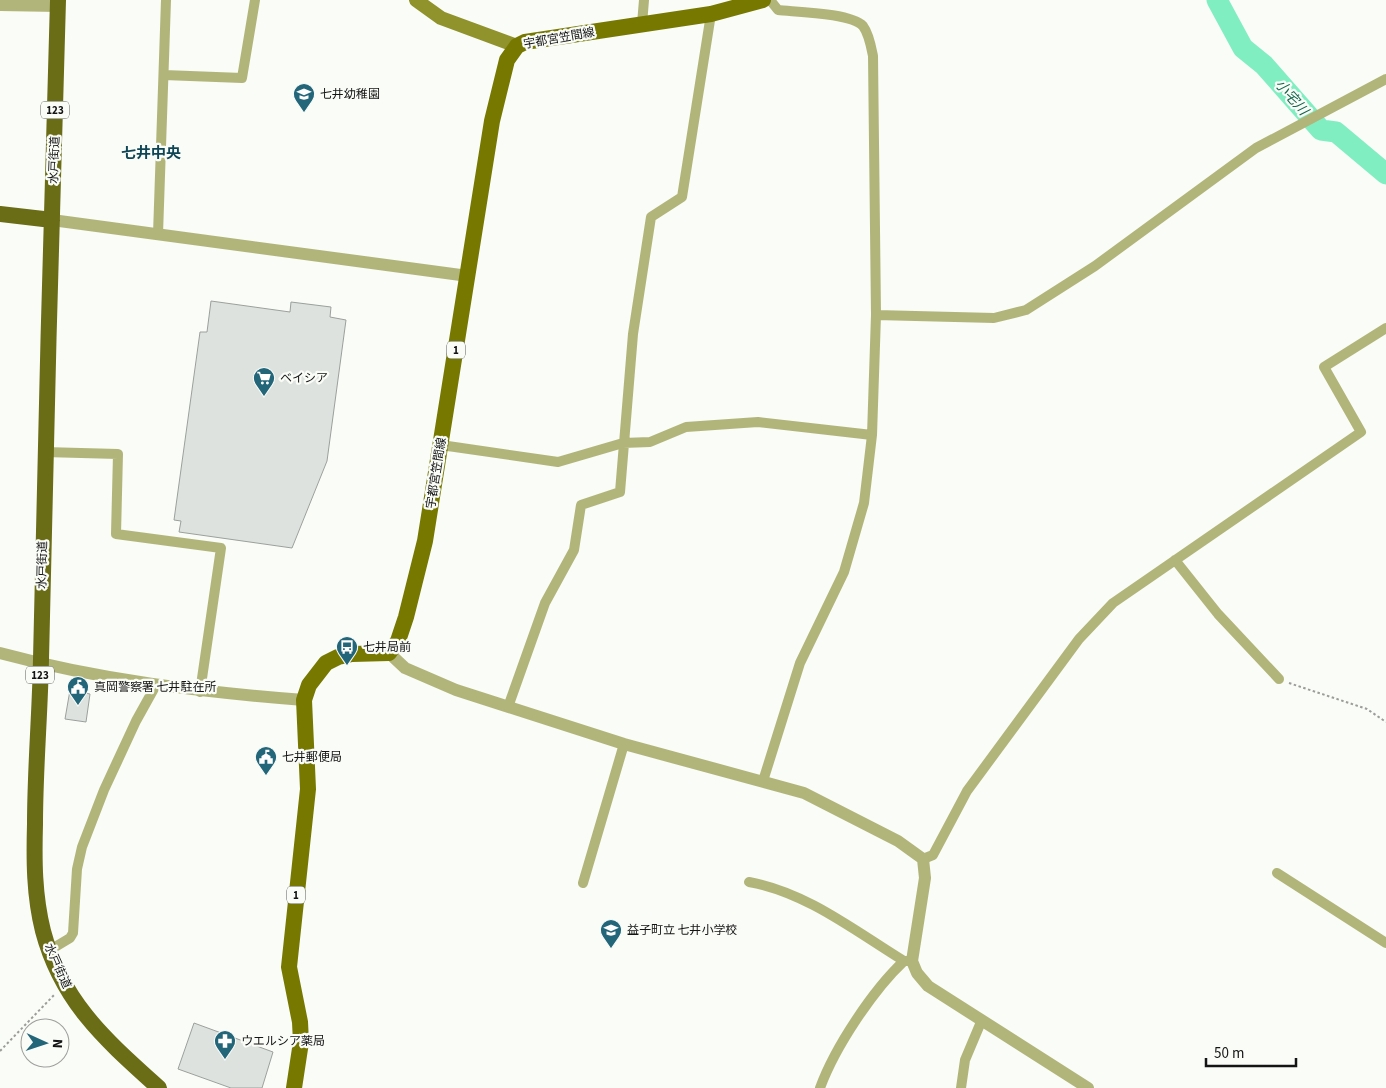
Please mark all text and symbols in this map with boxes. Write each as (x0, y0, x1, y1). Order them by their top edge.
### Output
street label: 宇都宮笠間線 (522, 24, 596, 53)
water label: 小宅川 (1270, 75, 1314, 122)
school or university icon: 七井幼稚園 (292, 82, 316, 113)
place label: 七井幼稚園 (320, 86, 380, 103)
road number: 123 (41, 102, 69, 118)
street label: 水戸街道 (45, 136, 64, 184)
district label: 七井中央 (121, 143, 181, 164)
road number: 1 (447, 342, 465, 358)
supermarket icon: ベイシア (252, 366, 276, 397)
place label: ベイシア (280, 370, 328, 387)
street label: 宇都宮笠間線 (422, 436, 451, 510)
street label: 水戸街道 (34, 541, 51, 589)
bus stop icon: 七井局前 (335, 635, 359, 666)
place label: 七井局前 (363, 639, 411, 656)
road number: 123 (26, 666, 54, 684)
public building icon: 真岡警察署 七井駐在所 (66, 675, 90, 706)
place label: 真岡警察署 七井駐在所 (94, 679, 216, 696)
public building icon: 七井郵便局 (254, 745, 278, 776)
place label: 七井郵便局 (282, 749, 342, 766)
road number: 1 (287, 886, 305, 904)
school or university icon: 益子町立 七井小学校 (599, 918, 623, 949)
place label: 益子町立 七井小学校 (627, 922, 737, 939)
street label: 水戸街道 (40, 941, 75, 992)
north arrow (20, 1018, 70, 1068)
pharmacy icon: ウエルシア薬局 (213, 1029, 237, 1060)
place label: ウエルシア薬局 (241, 1033, 325, 1050)
scale bar (1206, 1036, 1296, 1068)
text: N (47, 1038, 67, 1049)
text: 50 m (1214, 1043, 1244, 1064)

